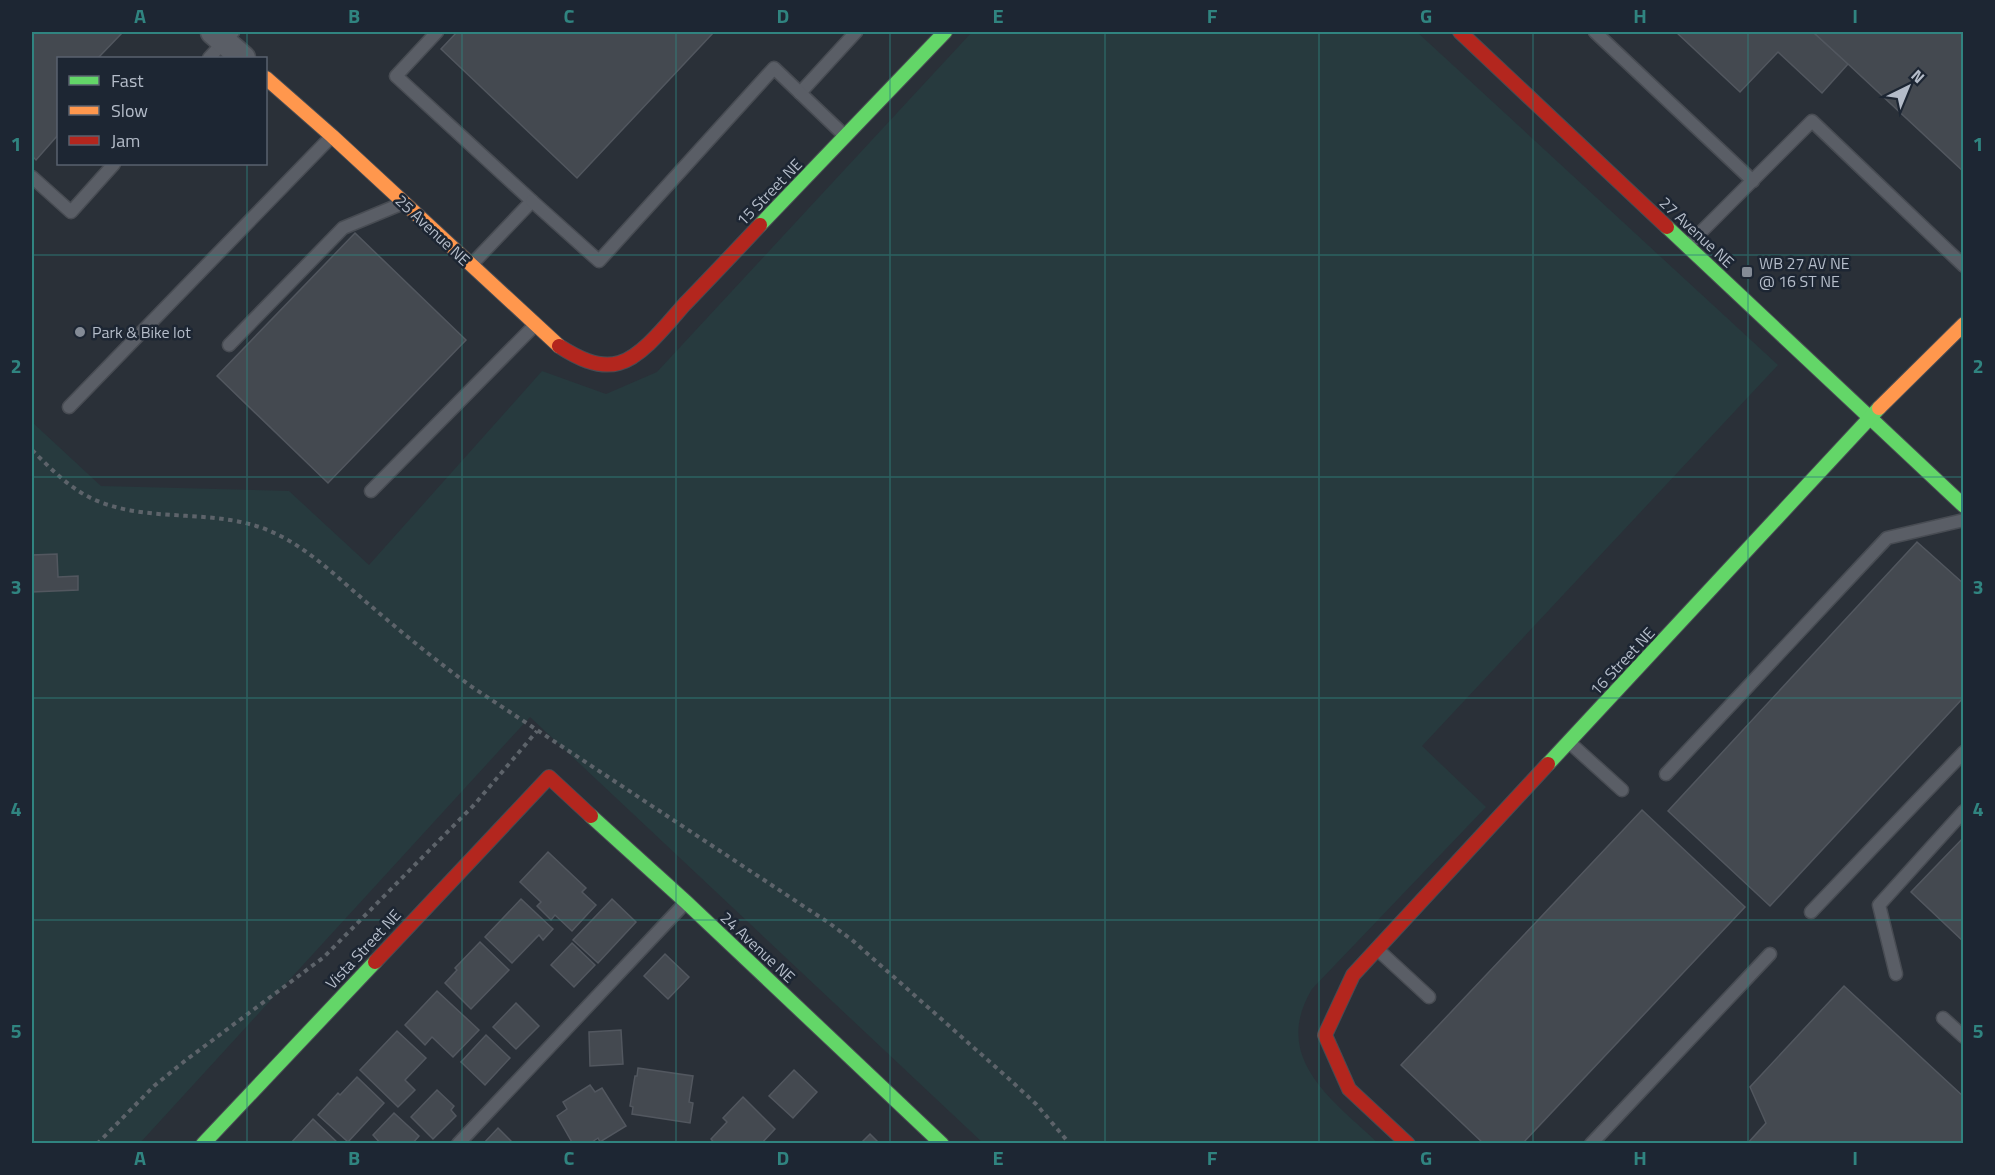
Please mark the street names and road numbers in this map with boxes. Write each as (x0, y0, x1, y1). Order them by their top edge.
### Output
street label: 15 Street NE (731, 153, 808, 231)
street label: 25 Avenue NE (390, 189, 476, 271)
street label: 27 Avenue NE (1654, 191, 1740, 273)
street label: 16 Street NE (1584, 621, 1660, 701)
street label: Vista Street NE (319, 903, 407, 994)
street label: 24 Avenue NE (715, 906, 801, 988)

